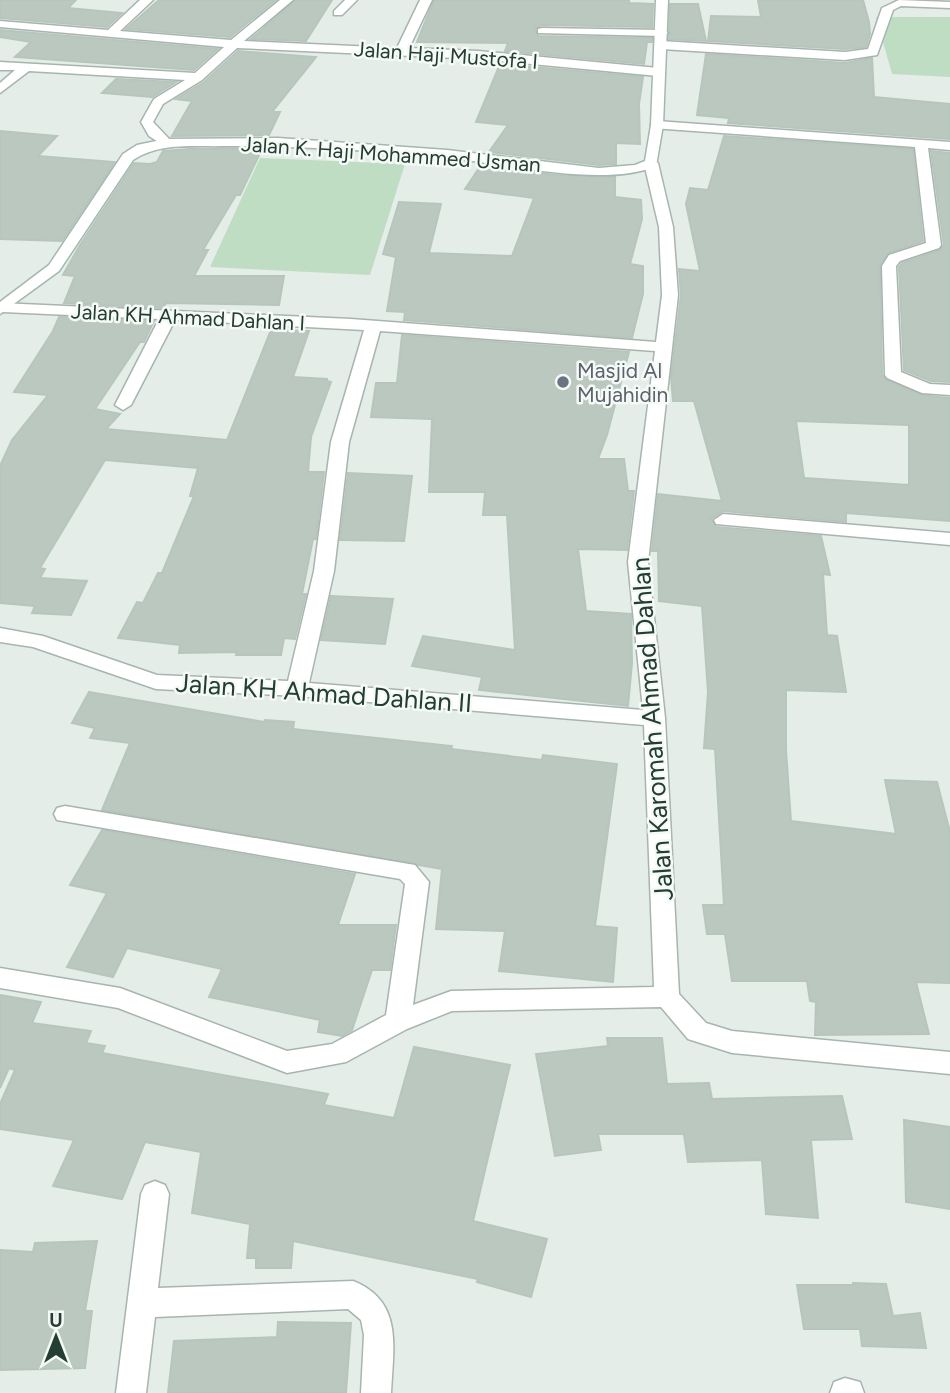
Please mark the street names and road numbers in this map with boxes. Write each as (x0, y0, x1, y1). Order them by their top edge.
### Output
street label: Jalan Haji Mustofa I (353, 36, 539, 74)
street label: Jalan K. Haji Mohammed Usman (240, 131, 542, 177)
street label: Jalan KH Ahmad Dahlan I (70, 298, 306, 336)
street label: Jalan Karomah Ahmad Dahlan (624, 556, 680, 902)
street label: Jalan KH Ahmad Dahlan II (175, 667, 473, 719)

